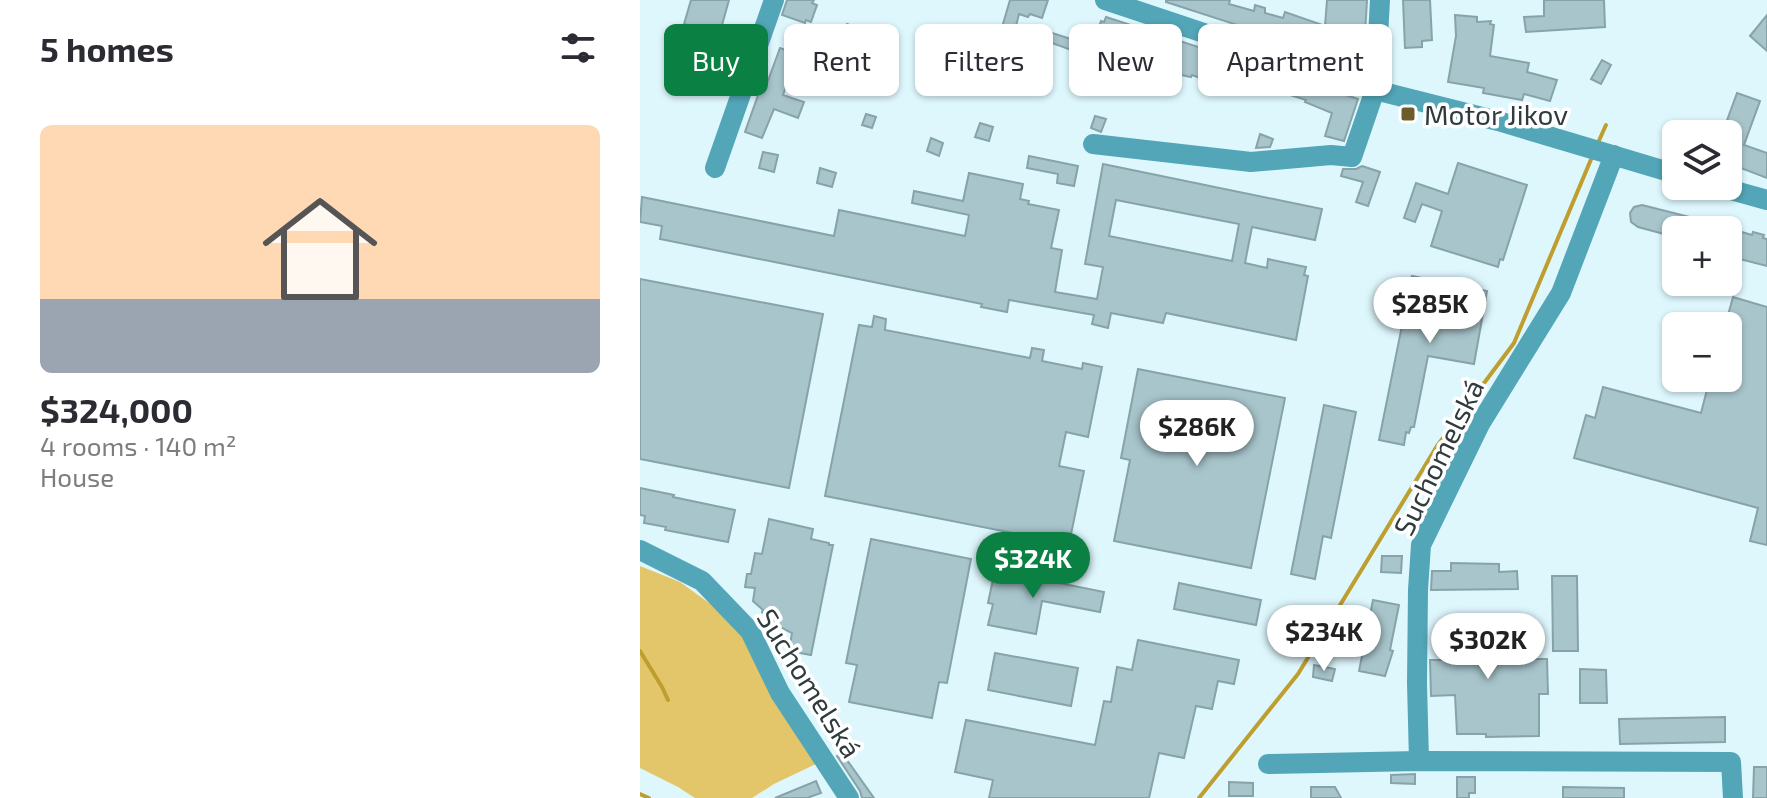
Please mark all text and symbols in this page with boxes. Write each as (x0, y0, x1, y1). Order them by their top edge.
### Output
chip: Buy (664, 24, 768, 96)
chip: Rent (784, 24, 899, 96)
chip: Filters (915, 24, 1053, 96)
chip: New (1069, 24, 1182, 96)
chip: Apartment (1198, 24, 1392, 96)
icon: filters (556, 26, 600, 70)
text: 5 homes (40, 28, 174, 69)
place label: Motor Jikov (1424, 97, 1568, 131)
marker: Motor Jikov (1399, 105, 1417, 123)
map controls (1662, 120, 1742, 392)
button: layers (1662, 120, 1742, 200)
icon: home (248, 177, 392, 321)
button: + (1662, 216, 1742, 296)
pin: $285K (1374, 277, 1486, 345)
text: $285K (1391, 287, 1469, 318)
button: − (1662, 312, 1742, 392)
street label: Suchomelská (1386, 373, 1490, 541)
text: $324,000 (40, 389, 193, 430)
pin: $286K (1141, 400, 1253, 468)
text: $286K (1158, 410, 1236, 441)
text: 4 rooms · 140 m² (40, 430, 236, 461)
text: House (40, 461, 114, 492)
pin: $324K (977, 532, 1089, 600)
text: $324K (994, 542, 1072, 573)
street label: Suchomelská (751, 602, 869, 764)
pin: $234K (1268, 605, 1380, 673)
pin: $302K (1432, 613, 1544, 681)
text: $234K (1285, 615, 1363, 646)
text: $302K (1449, 623, 1527, 654)

